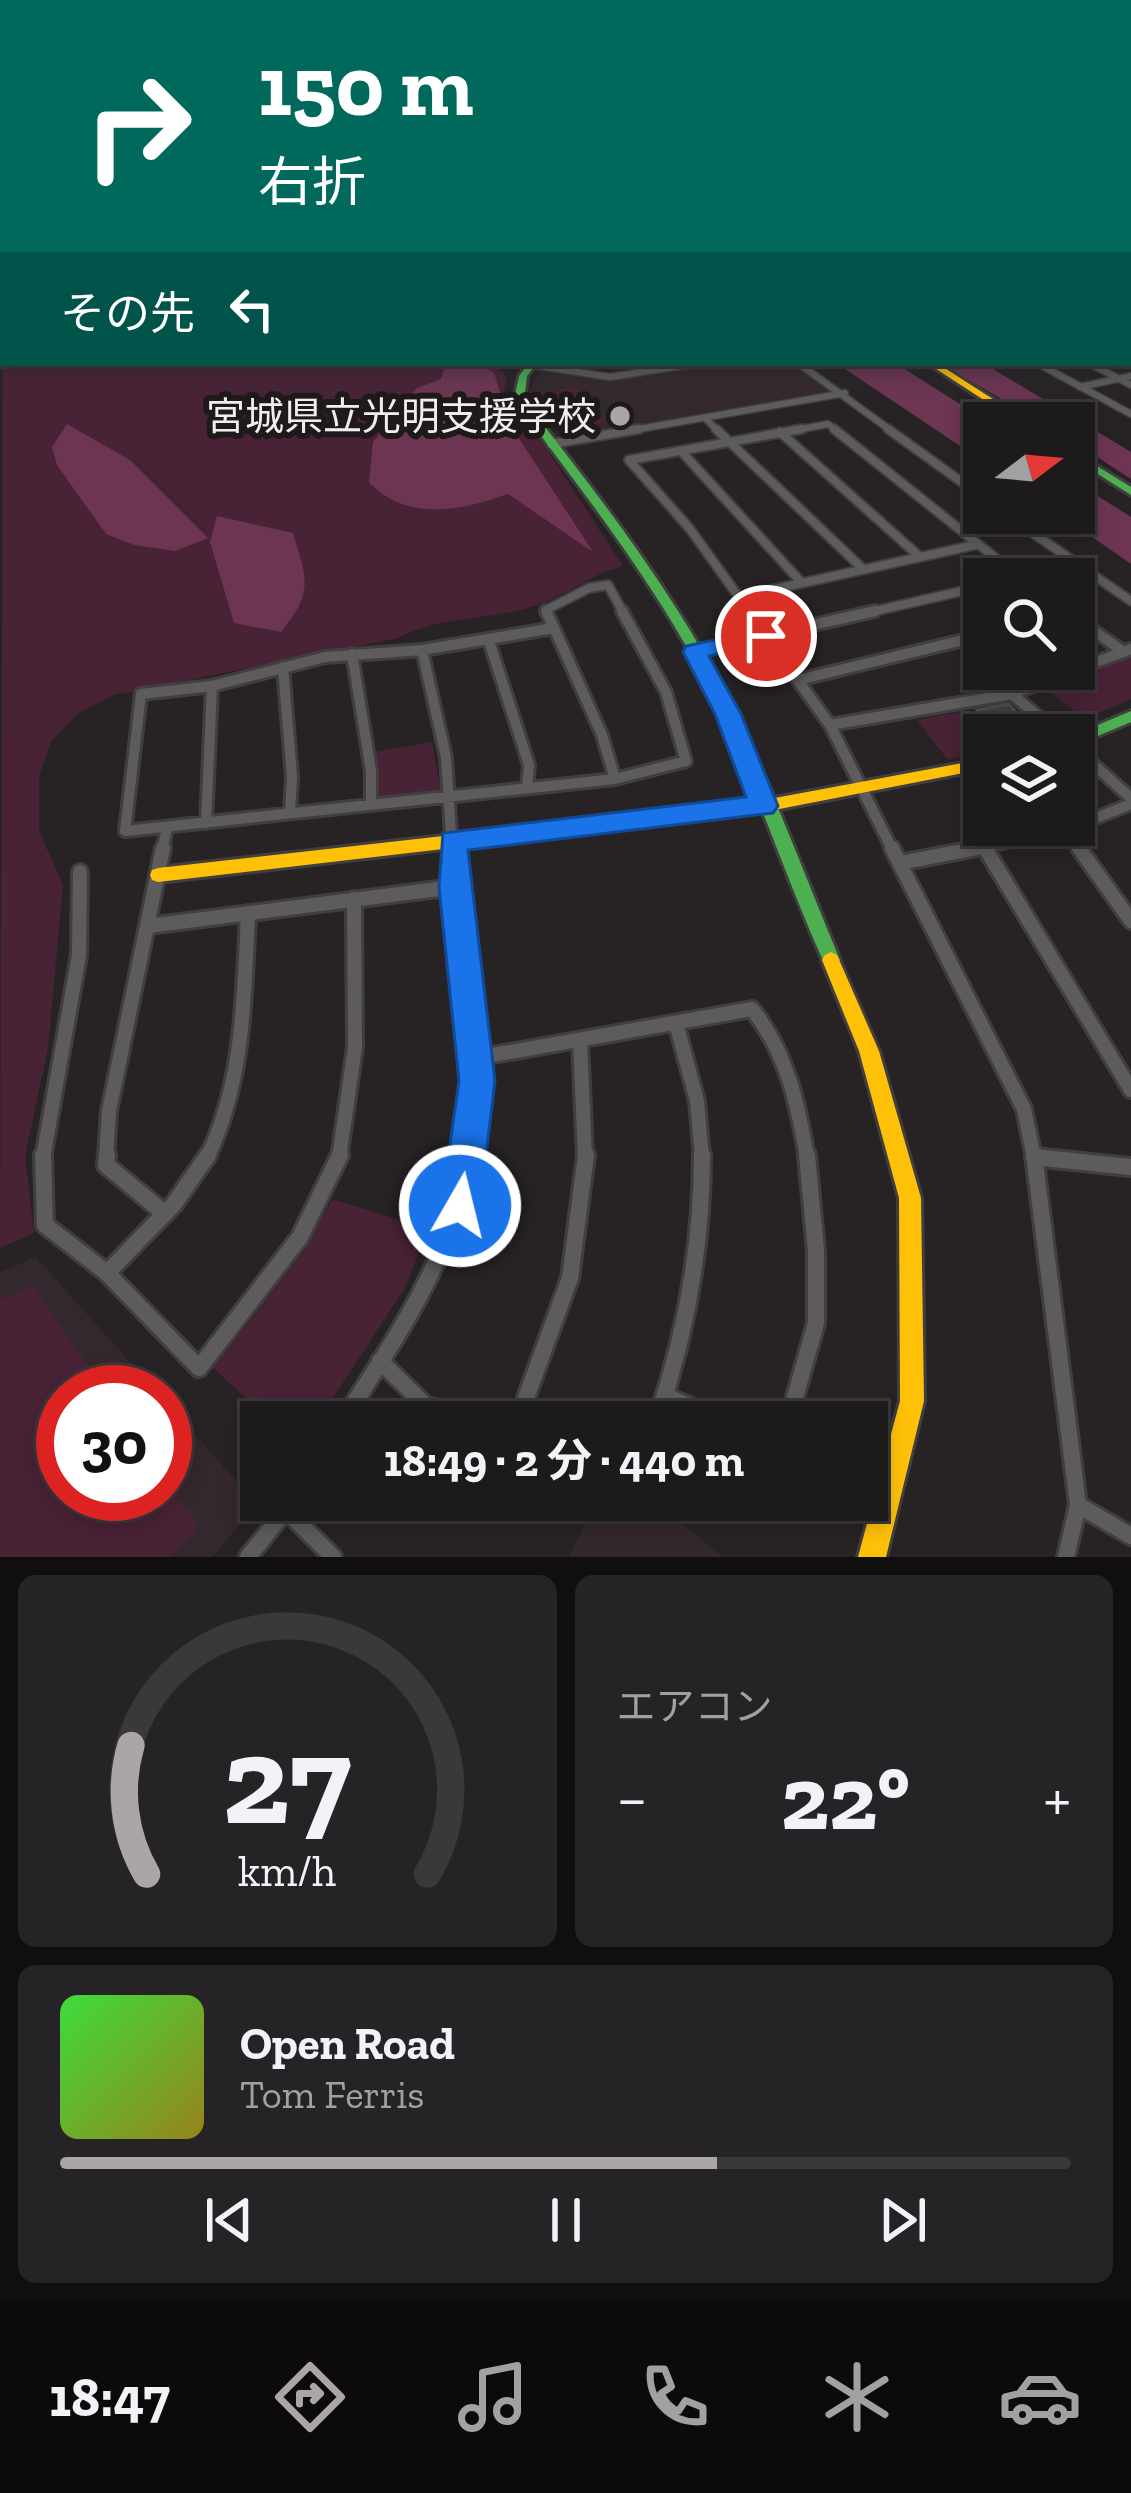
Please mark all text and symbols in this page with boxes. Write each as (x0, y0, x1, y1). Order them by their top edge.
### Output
text: 150 m (258, 36, 473, 137)
icon: right (60, 48, 216, 204)
text: 右折 (258, 150, 366, 215)
icon: left (219, 276, 285, 342)
text: その先 (60, 287, 195, 341)
place label: 宮城県立光明支援学校 (206, 393, 596, 440)
north arrow (963, 402, 1095, 534)
map controls (963, 402, 1095, 846)
marker: 宮城県立光明支援学校 (607, 403, 633, 429)
button: search (963, 558, 1095, 690)
pin (715, 585, 817, 687)
icon: arrive (733, 603, 799, 669)
button: layers (963, 714, 1095, 846)
position arrow (397, 1143, 523, 1269)
speed limit sign: 30 (36, 1365, 192, 1521)
text: 18:49 · 2 分 · 440 m (384, 1434, 744, 1488)
text: エアコン (617, 1683, 773, 1730)
text: 27 (223, 1705, 352, 1855)
text: 22° (781, 1744, 910, 1852)
text: − (617, 1759, 647, 1838)
text: + (1043, 1759, 1071, 1838)
text: km/h (238, 1846, 336, 1897)
text: Open Road (240, 2017, 455, 2071)
text: Tom Ferris (240, 2071, 424, 2118)
icon: previous (196, 2187, 262, 2253)
icon: pause (533, 2187, 599, 2253)
icon: next (870, 2187, 936, 2253)
icon: directions (268, 2355, 352, 2439)
icon: music (451, 2355, 535, 2439)
icon: phone (633, 2355, 717, 2439)
icon: climate (815, 2355, 899, 2439)
icon: car (998, 2355, 1082, 2439)
text: 18:47 (49, 2365, 170, 2430)

